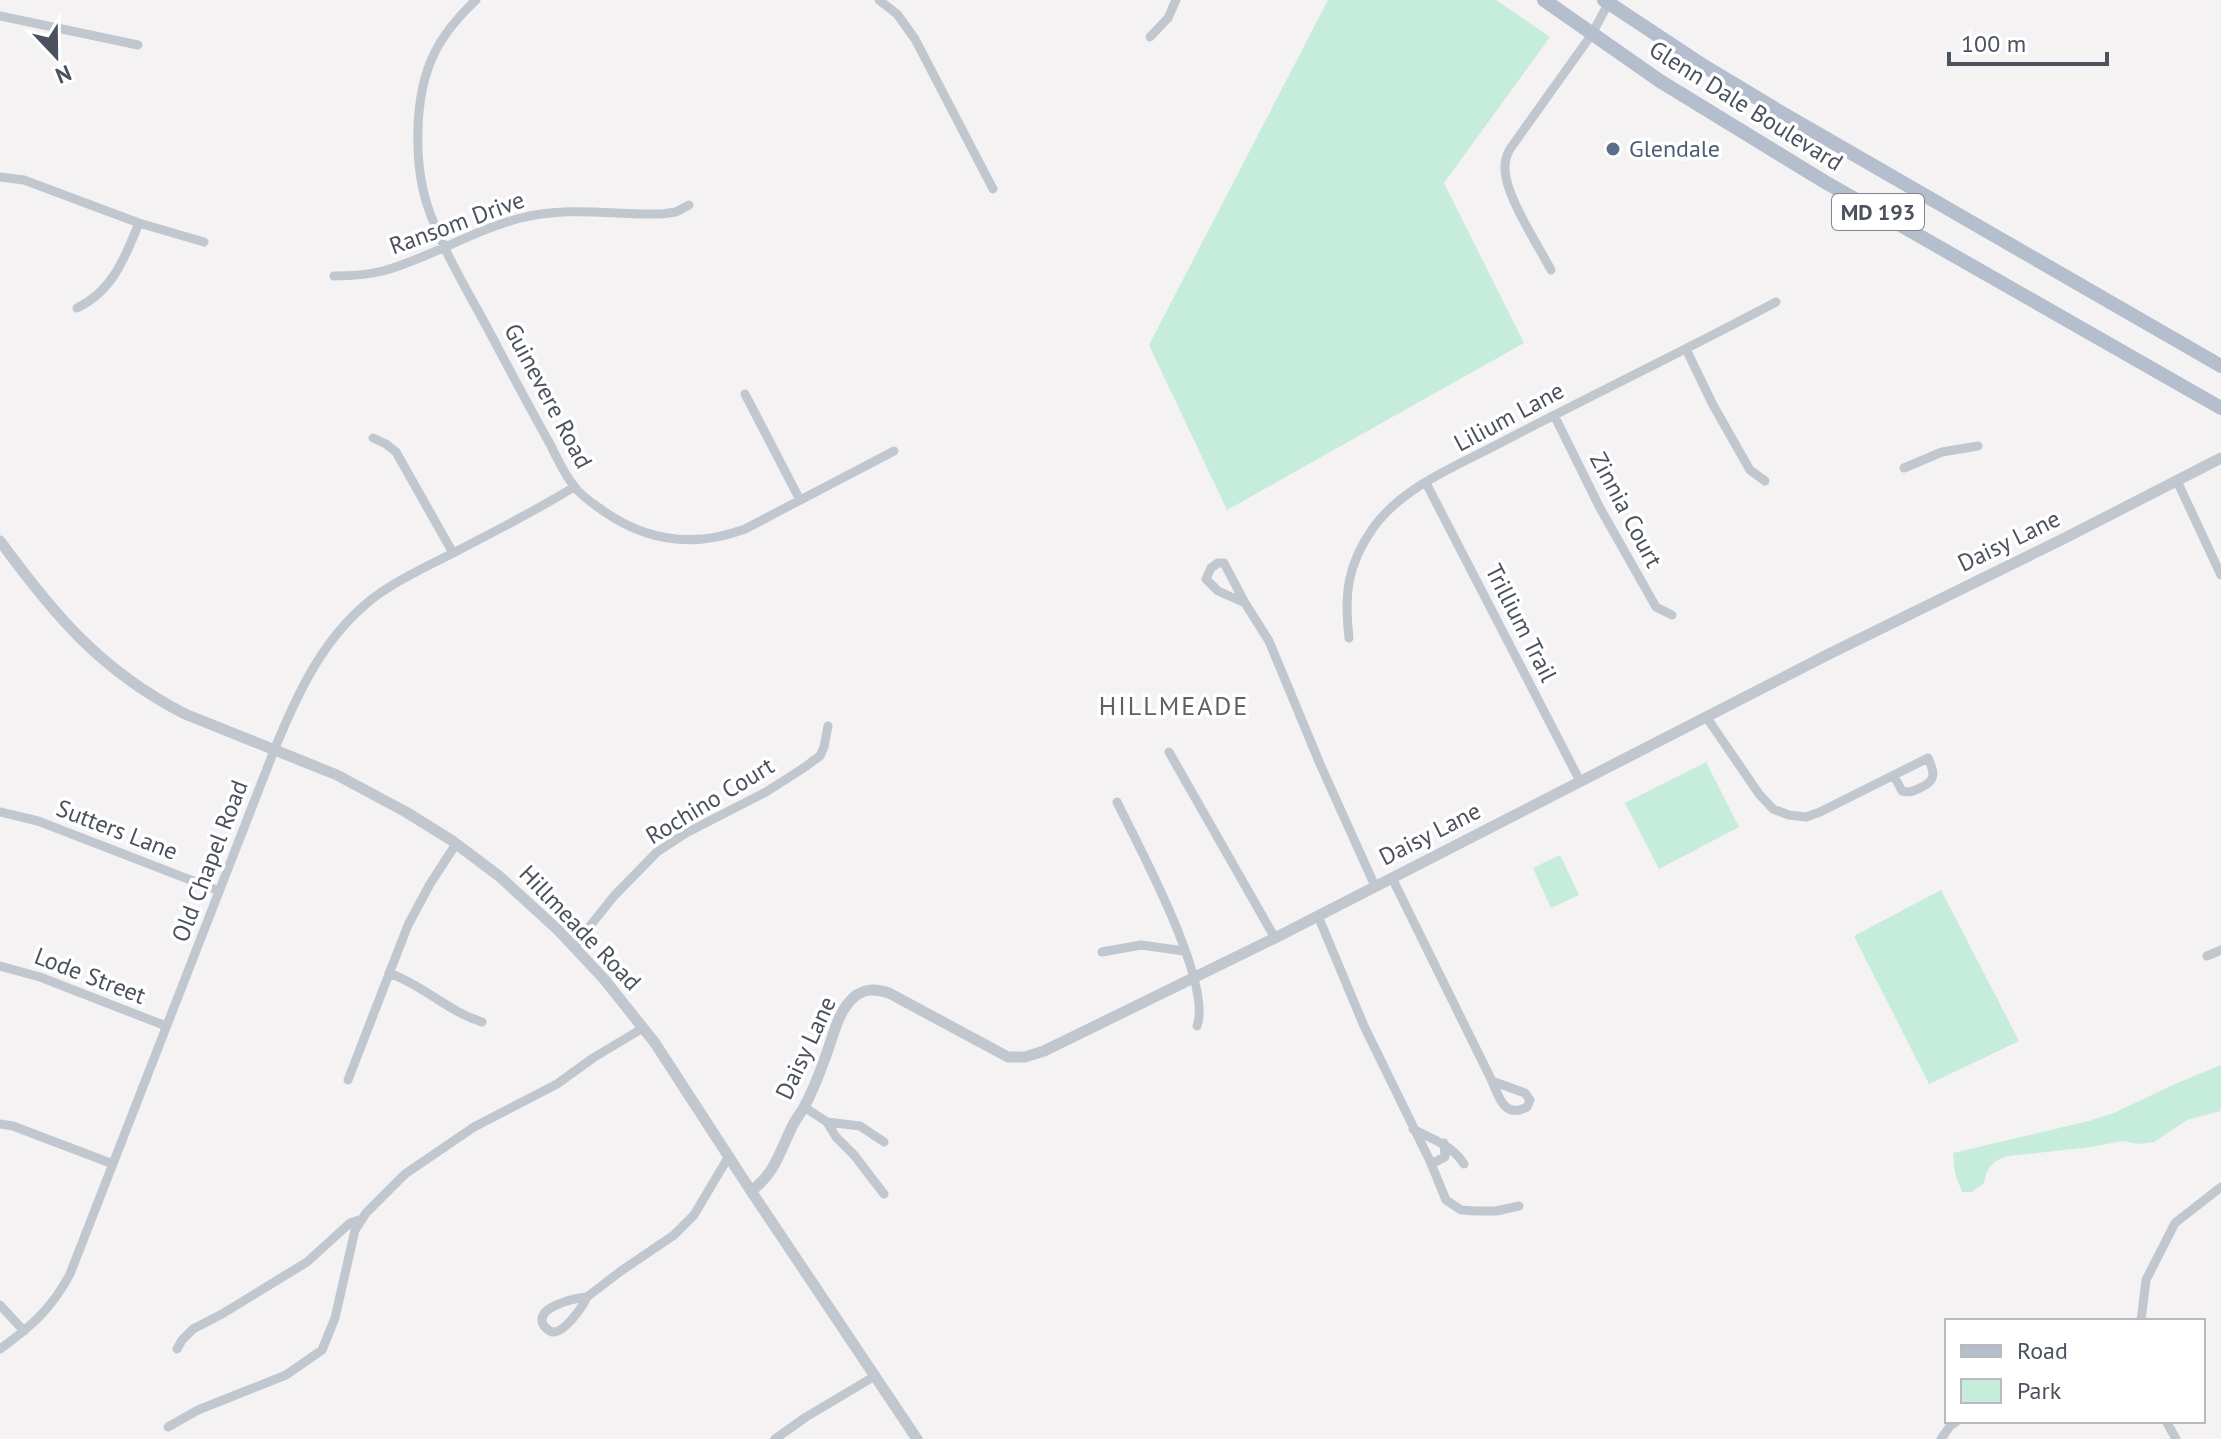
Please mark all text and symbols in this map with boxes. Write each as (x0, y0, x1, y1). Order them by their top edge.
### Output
north arrow (16, 16, 96, 96)
scale bar (1949, 16, 2107, 66)
text: 100 m (1961, 28, 2026, 59)
street label: Glenn Dale Boulevard (1644, 33, 1849, 178)
text: N (52, 59, 75, 90)
place label: Glendale (1629, 133, 1720, 164)
marker: Glendale (1604, 140, 1622, 158)
street label: Ransom Drive (385, 184, 529, 261)
road number: MD 193 (1832, 194, 1924, 230)
street label: Guinevere Road (497, 318, 600, 474)
street label: Lilium Lane (1448, 375, 1569, 458)
street label: Zinnia Court (1583, 447, 1670, 573)
street label: Daisy Lane (1953, 503, 2065, 579)
street label: Trillium Trail (1479, 559, 1564, 687)
district label: HILLMEADE (1099, 689, 1249, 722)
street label: Rochino Court (640, 750, 780, 851)
street label: Old Chapel Road (164, 775, 255, 946)
street label: Sutters Lane (52, 792, 182, 867)
street label: Daisy Lane (1374, 795, 1486, 872)
street label: Hillmeade Road (513, 858, 648, 997)
street label: Lode Street (30, 940, 150, 1011)
street label: Daisy Lane (768, 991, 843, 1104)
legend (1945, 1319, 2205, 1423)
text: Road (2017, 1335, 2068, 1366)
text: Park (2017, 1375, 2062, 1406)

